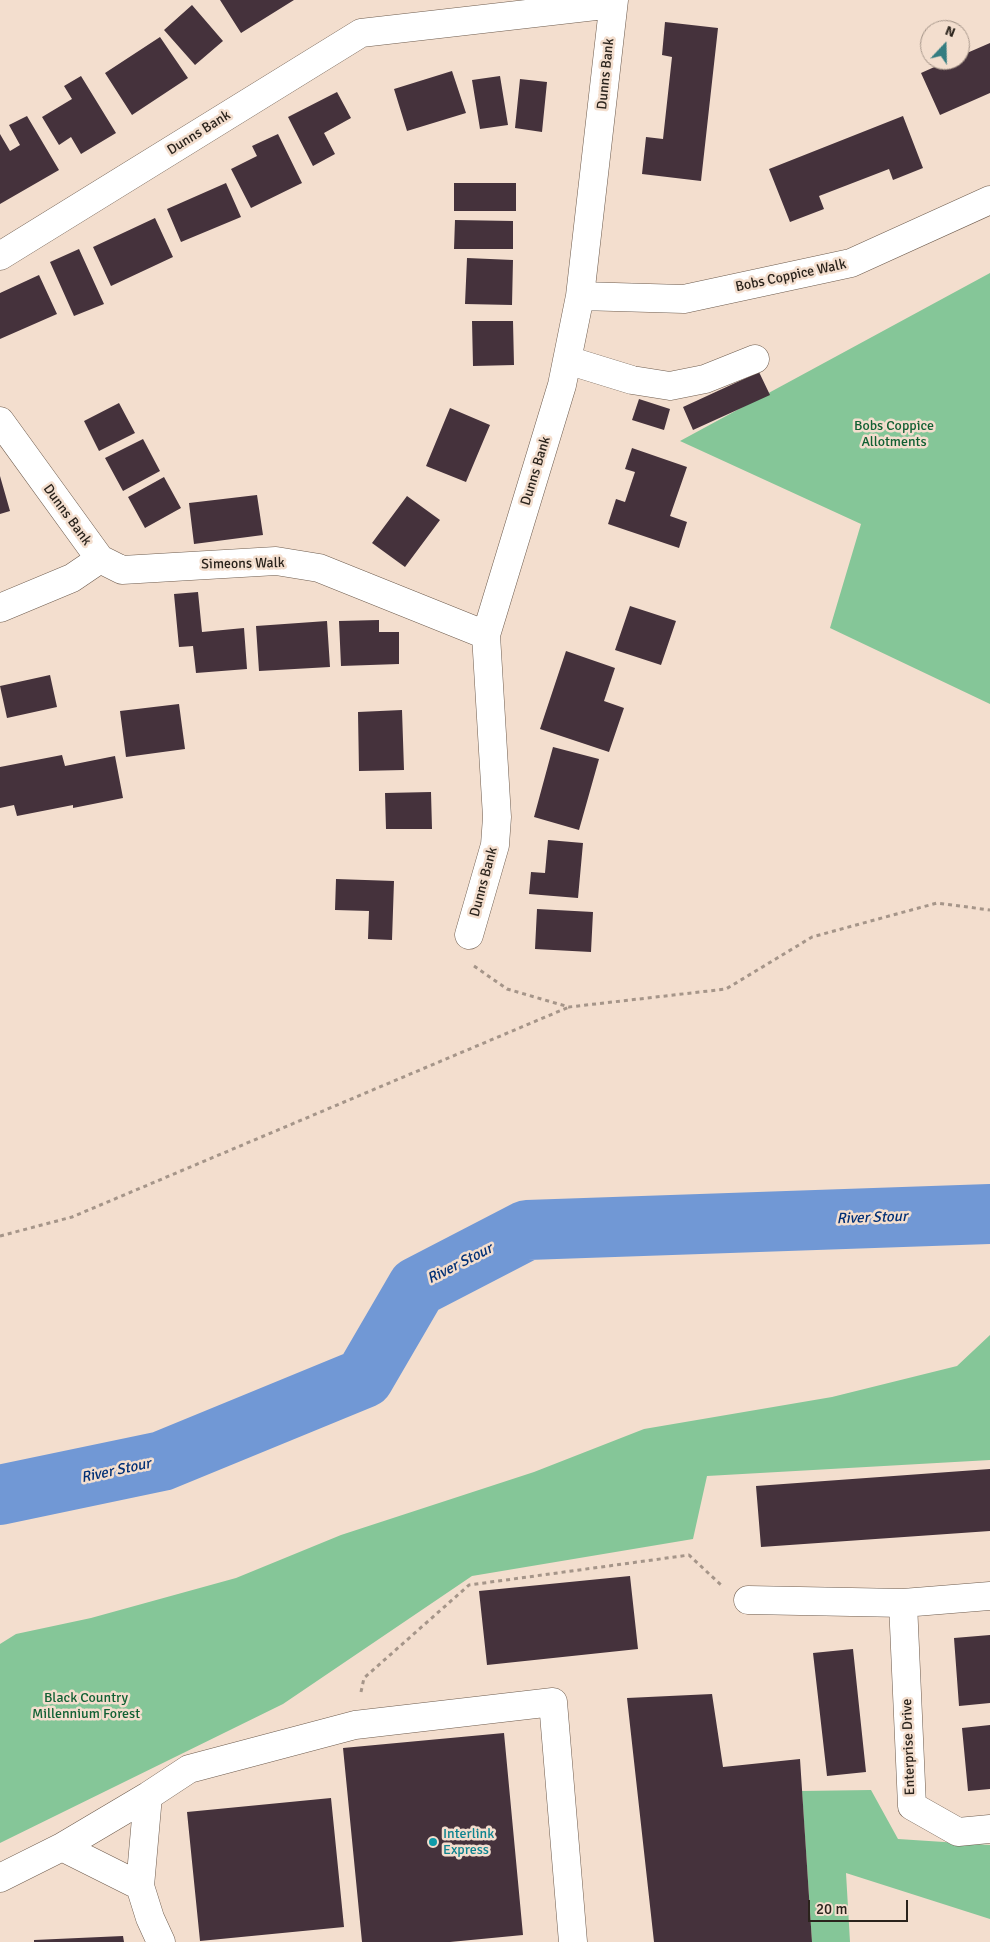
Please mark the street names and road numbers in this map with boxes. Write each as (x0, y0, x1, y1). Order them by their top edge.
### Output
street label: Dunns Bank (594, 38, 618, 110)
street label: Dunns Bank (164, 107, 234, 159)
street label: Bobs Coppice Walk (734, 256, 848, 296)
street label: Dunns Bank (518, 434, 554, 508)
street label: Dunns Bank (39, 481, 95, 549)
street label: Simeons Walk (201, 555, 285, 573)
street label: Dunns Bank (467, 845, 501, 919)
street label: Enterprise Drive (899, 1698, 919, 1796)

